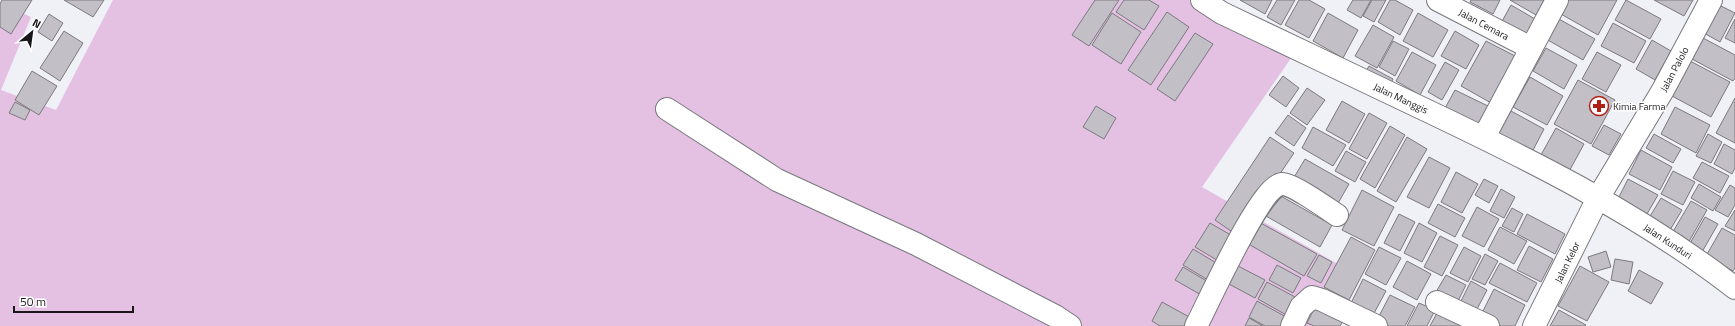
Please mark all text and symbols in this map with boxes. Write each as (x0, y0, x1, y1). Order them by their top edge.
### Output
street label: Jalan Cemara (1456, 5, 1512, 44)
north arrow (12, 12, 52, 52)
text: N (30, 14, 44, 32)
street label: Jalan Palolo (1656, 44, 1693, 94)
street label: Jalan Manggis (1371, 79, 1431, 118)
pharmacy icon: Kimia Farma (1588, 95, 1610, 117)
place label: Kimia Farma (1613, 99, 1665, 114)
street label: Jalan Kunduri (1640, 220, 1695, 263)
street label: Jalan Kelor (1551, 238, 1584, 285)
scale bar (14, 288, 133, 314)
text: 50 m (20, 292, 46, 311)

